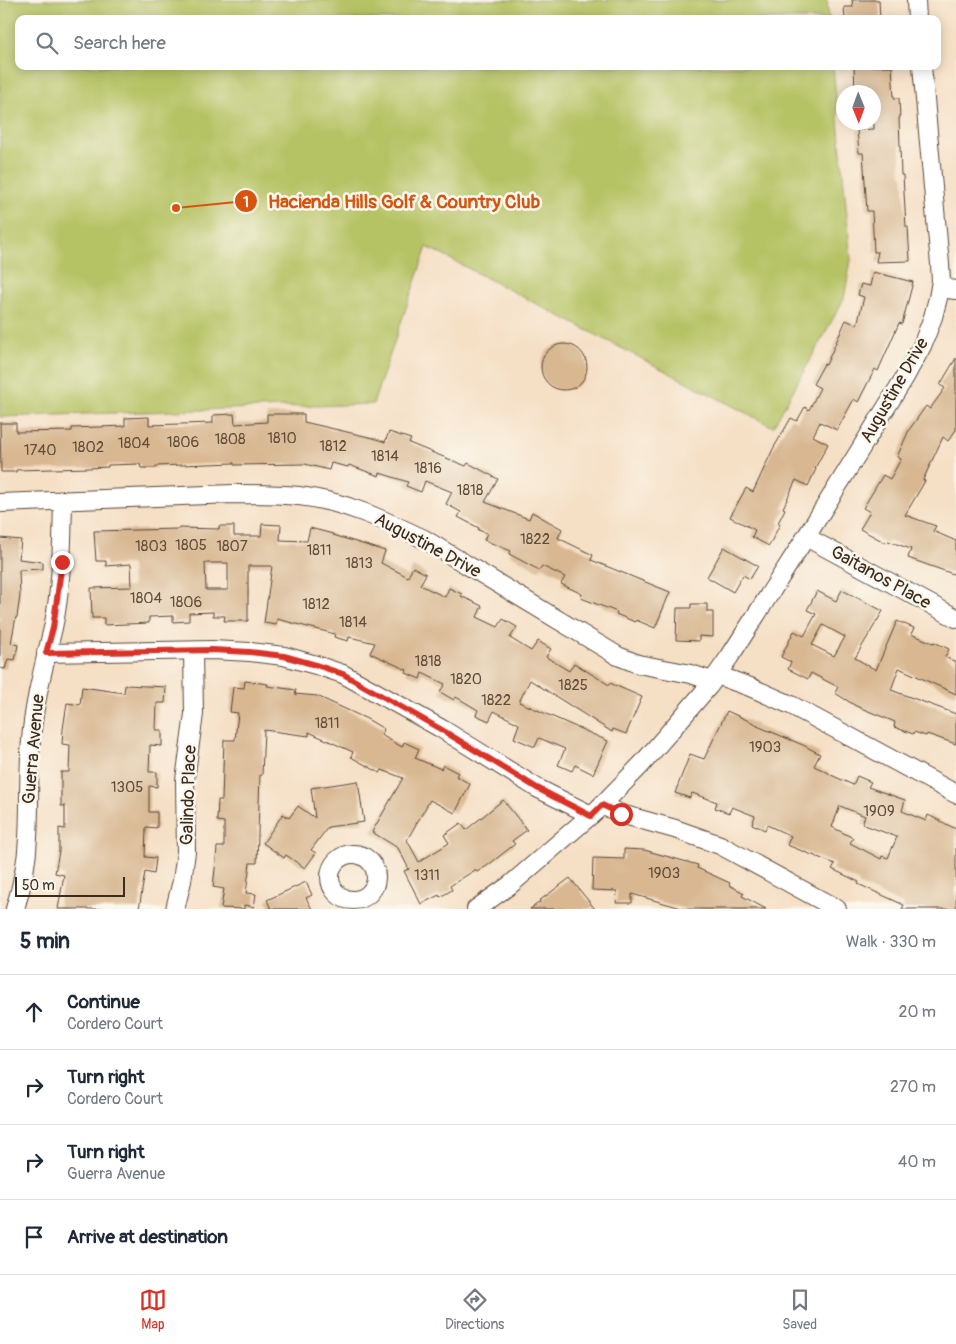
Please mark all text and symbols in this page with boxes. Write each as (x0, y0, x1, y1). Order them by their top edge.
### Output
search box (15, 15, 941, 70)
icon: search (33, 29, 61, 57)
text: Search here (73, 31, 166, 55)
north arrow (836, 85, 881, 130)
callout: Hacienda Hills Golf & Country Club (233, 184, 550, 218)
text: Hacienda Hills Golf & Country Club (268, 190, 540, 214)
text: 1 (243, 193, 249, 212)
street label: Augustine Drive (855, 333, 934, 447)
house number: 1810 (267, 429, 297, 448)
house number: 1808 (214, 430, 246, 449)
house number: 1806 (167, 433, 199, 452)
house number: 1804 (118, 434, 150, 453)
house number: 1812 (319, 437, 347, 456)
house number: 1802 (72, 438, 104, 457)
house number: 1740 (24, 441, 56, 460)
house number: 1814 (371, 447, 399, 466)
house number: 1816 (414, 459, 442, 478)
house number: 1818 (457, 481, 484, 500)
street label: Augustine Drive (370, 508, 485, 583)
house number: 1822 (520, 530, 550, 549)
house number: 1805 (175, 536, 207, 555)
house number: 1803 (135, 537, 167, 556)
house number: 1807 (216, 537, 248, 556)
street label: Gaitanos Place (826, 540, 935, 615)
house number: 1811 (306, 541, 332, 560)
route end (51, 551, 74, 574)
house number: 1813 (345, 554, 373, 573)
house number: 1804 (130, 589, 162, 608)
house number: 1806 (170, 593, 202, 612)
house number: 1812 (302, 595, 330, 614)
house number: 1814 (339, 613, 367, 632)
house number: 1818 (415, 652, 442, 671)
house number: 1820 (450, 670, 482, 689)
house number: 1825 (558, 676, 588, 695)
house number: 1822 (481, 691, 511, 710)
street label: Guerra Avenue (17, 693, 50, 805)
house number: 1811 (314, 714, 340, 733)
house number: 1903 (749, 738, 781, 757)
street label: Galindo Place (175, 744, 202, 846)
house number: 1305 (111, 778, 143, 797)
house number: 1909 (863, 802, 895, 821)
route start (610, 803, 633, 826)
house number: 1903 (648, 864, 680, 883)
house number: 1311 (414, 866, 440, 885)
scale bar (15, 874, 125, 897)
text: 50 m (22, 877, 55, 894)
text: 5 min (20, 928, 70, 955)
text: Walk · 330 m (846, 932, 936, 952)
text: Continue (67, 990, 140, 1014)
icon: ahead (20, 998, 48, 1026)
text: 20 m (898, 1002, 936, 1022)
text: Cordero Court (67, 1014, 163, 1034)
text: Turn right (67, 1065, 145, 1089)
icon: right (20, 1073, 48, 1101)
text: 270 m (890, 1077, 936, 1097)
text: Cordero Court (67, 1089, 163, 1109)
text: Turn right (67, 1140, 145, 1164)
icon: right (20, 1148, 48, 1176)
text: 40 m (898, 1152, 936, 1172)
text: Guerra Avenue (67, 1164, 165, 1184)
icon: arrive (20, 1223, 48, 1251)
text: Arrive at destination (67, 1225, 228, 1249)
tab: Map (139, 1286, 167, 1333)
tab: Directions (445, 1286, 504, 1333)
tab: Saved (782, 1286, 817, 1333)

